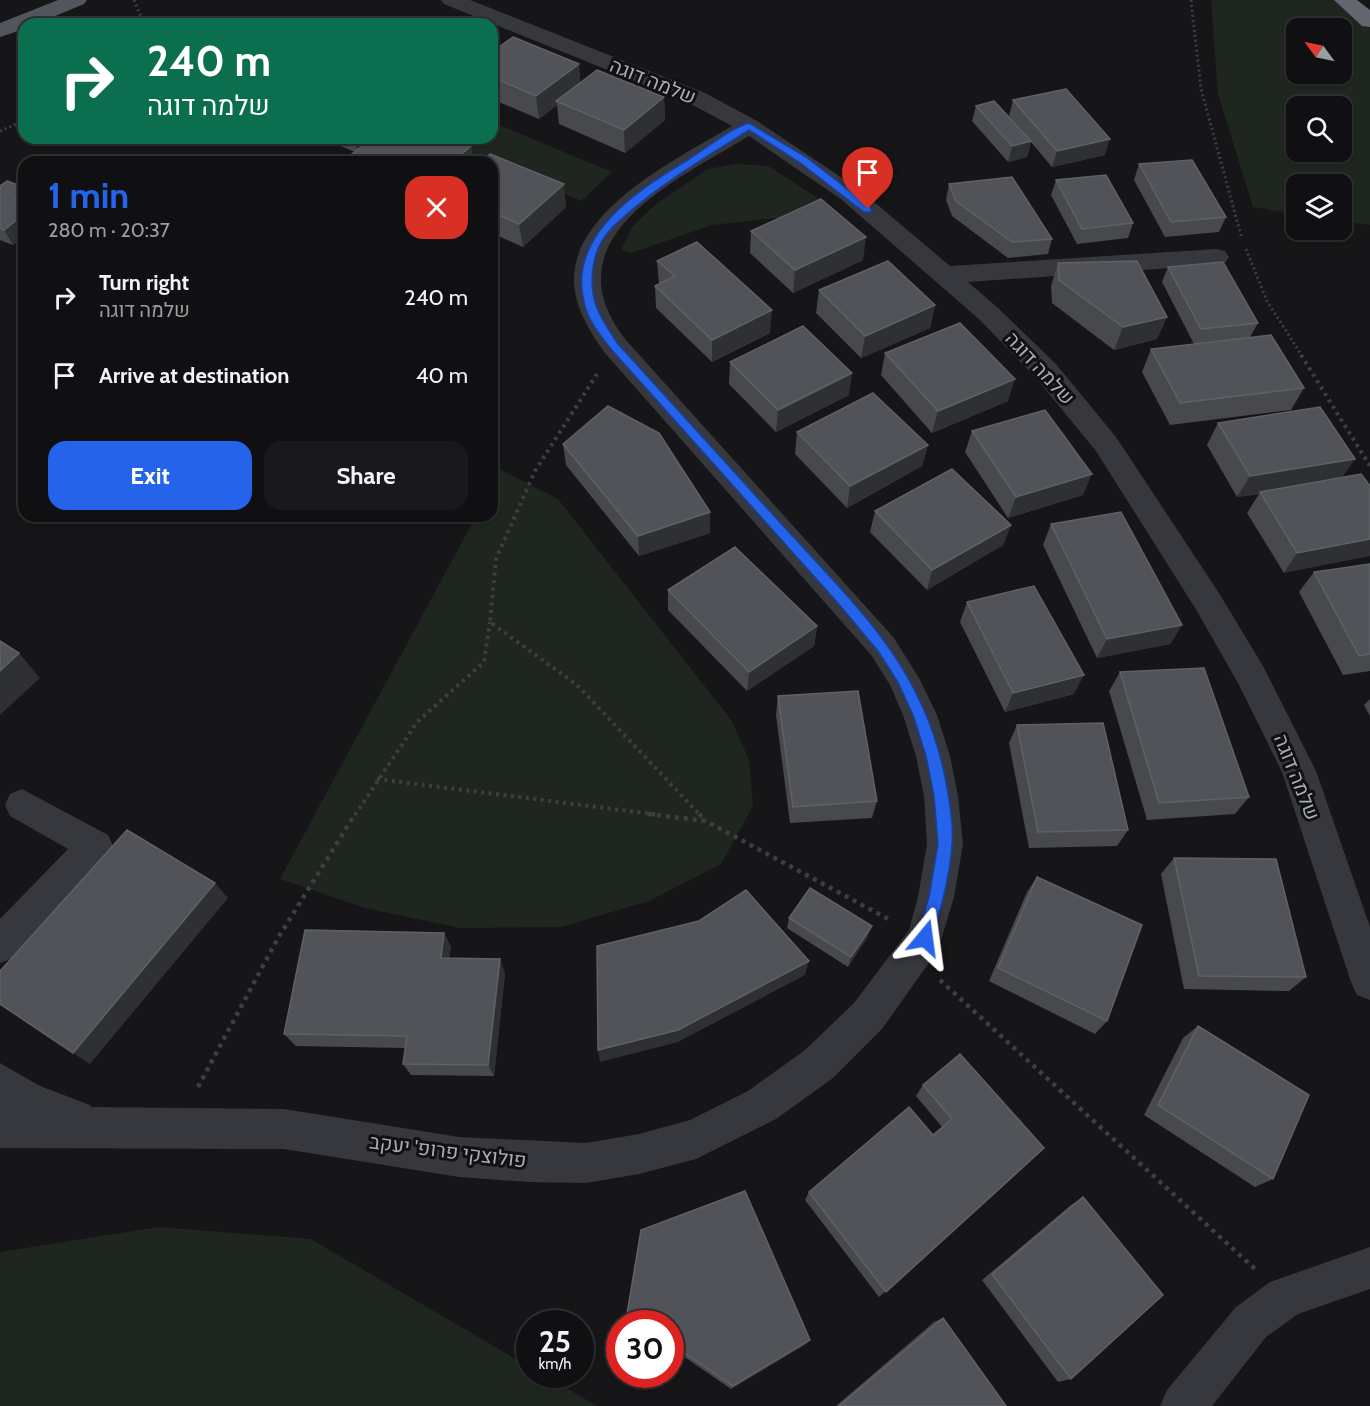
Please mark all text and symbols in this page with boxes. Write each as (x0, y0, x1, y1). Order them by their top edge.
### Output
north arrow (1286, 18, 1352, 84)
map controls (1286, 18, 1352, 240)
text: 240 m (147, 35, 271, 87)
icon: right (48, 42, 126, 120)
street label: שלמה דוגה (606, 53, 700, 109)
text: שלמה דוגה (147, 89, 270, 122)
button: search (1286, 96, 1352, 162)
pin (842, 147, 893, 209)
icon: arrive (851, 156, 884, 189)
text: 1 min (48, 173, 129, 217)
button: layers (1286, 174, 1352, 240)
button: close (405, 176, 468, 239)
text: 280 m · 20:37 (48, 218, 170, 242)
text: Turn right (99, 269, 189, 296)
icon: right (48, 281, 81, 314)
text: 240 m (404, 284, 468, 311)
text: שלמה דוגה (99, 298, 190, 322)
street label: שלמה דוגה (1000, 327, 1080, 409)
icon: arrive (48, 359, 81, 392)
text: Arrive at destination (99, 362, 289, 389)
text: 40 m (416, 362, 468, 389)
button: Exit (48, 441, 252, 510)
button: Share (264, 441, 468, 510)
street label: שלמה דוגה (1269, 730, 1325, 824)
position arrow (893, 906, 957, 970)
street label: פולוצקי פרופ' יעקב (368, 1129, 528, 1173)
speed limit sign: 30 (606, 1310, 684, 1388)
text: 25 (539, 1323, 571, 1360)
text: km/h (539, 1355, 571, 1373)

